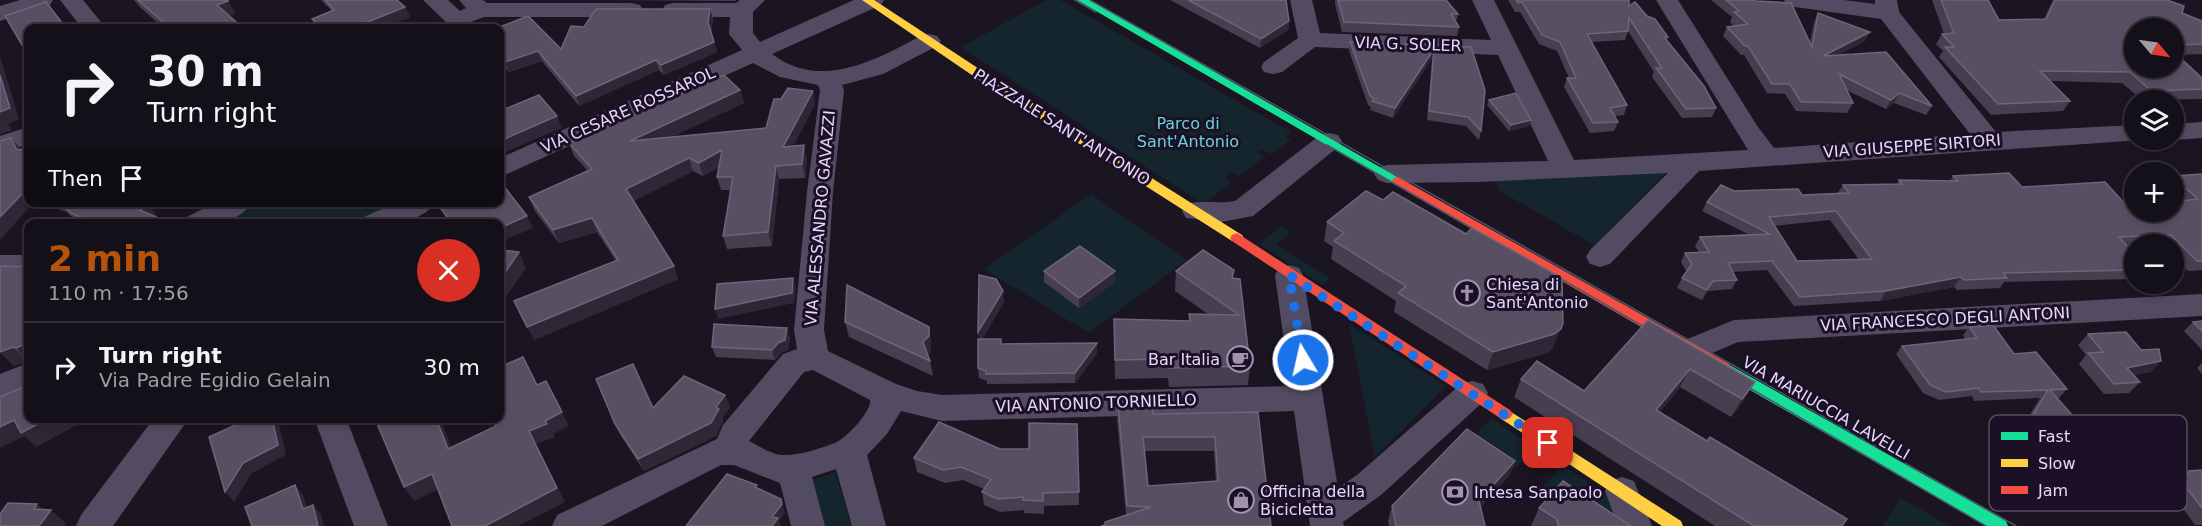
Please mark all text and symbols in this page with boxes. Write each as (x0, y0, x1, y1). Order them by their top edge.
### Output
north arrow (2124, 18, 2184, 78)
map controls (2124, 18, 2184, 294)
street label: VIA G. SOLER (1354, 33, 1462, 55)
text: 30 m (147, 47, 264, 96)
icon: right (48, 48, 126, 126)
street label: VIA CESARE ROSSAROL (538, 63, 718, 157)
street label: PIAZZALE SANT'ANTONIO (970, 65, 1154, 189)
button: layers (2124, 90, 2184, 150)
text: Turn right (147, 97, 276, 128)
street label: VIA ALESSANDRO GAVAZZI (801, 110, 839, 326)
park label: Parco di Sant'Antonio (1137, 114, 1239, 151)
street label: VIA GIUSEPPE SIRTORI (1822, 130, 2002, 162)
icon: arrive (115, 162, 148, 195)
button: + (2124, 162, 2184, 222)
text: Then (48, 166, 103, 191)
button: − (2124, 234, 2184, 294)
text: 2 min (48, 238, 161, 279)
button: close (417, 239, 480, 302)
place label: Chiesa di Sant'Antonio (1486, 275, 1588, 312)
church icon: Chiesa di Sant'Antonio (1452, 278, 1482, 308)
text: 110 m · 17:56 (48, 281, 189, 305)
street label: VIA FRANCESCO DEGLI ANTONI (1820, 303, 2070, 335)
position arrow (1271, 328, 1335, 392)
text: Turn right (99, 343, 222, 368)
cafe icon: Bar Italia (1225, 344, 1255, 374)
place label: Bar Italia (1148, 350, 1220, 369)
icon: right (48, 351, 81, 384)
street label: VIA MARIUCCIA LAVELLI (1739, 352, 1913, 464)
text: 30 m (424, 355, 480, 380)
text: Via Padre Egidio Gelain (99, 368, 331, 392)
street label: VIA ANTONIO TORNIELLO (995, 390, 1197, 416)
legend (1989, 415, 2187, 511)
pin (1522, 417, 1573, 468)
icon: arrive (1531, 426, 1564, 459)
text: Fast (2038, 427, 2070, 446)
text: Slow (2038, 454, 2075, 473)
bank icon: Intesa Sanpaolo (1440, 477, 1470, 507)
text: Jam (2037, 481, 2068, 500)
place label: Officina della Bicicletta (1260, 482, 1365, 519)
place label: Intesa Sanpaolo (1474, 483, 1602, 502)
shop icon: Officina della Bicicletta (1226, 485, 1256, 515)

